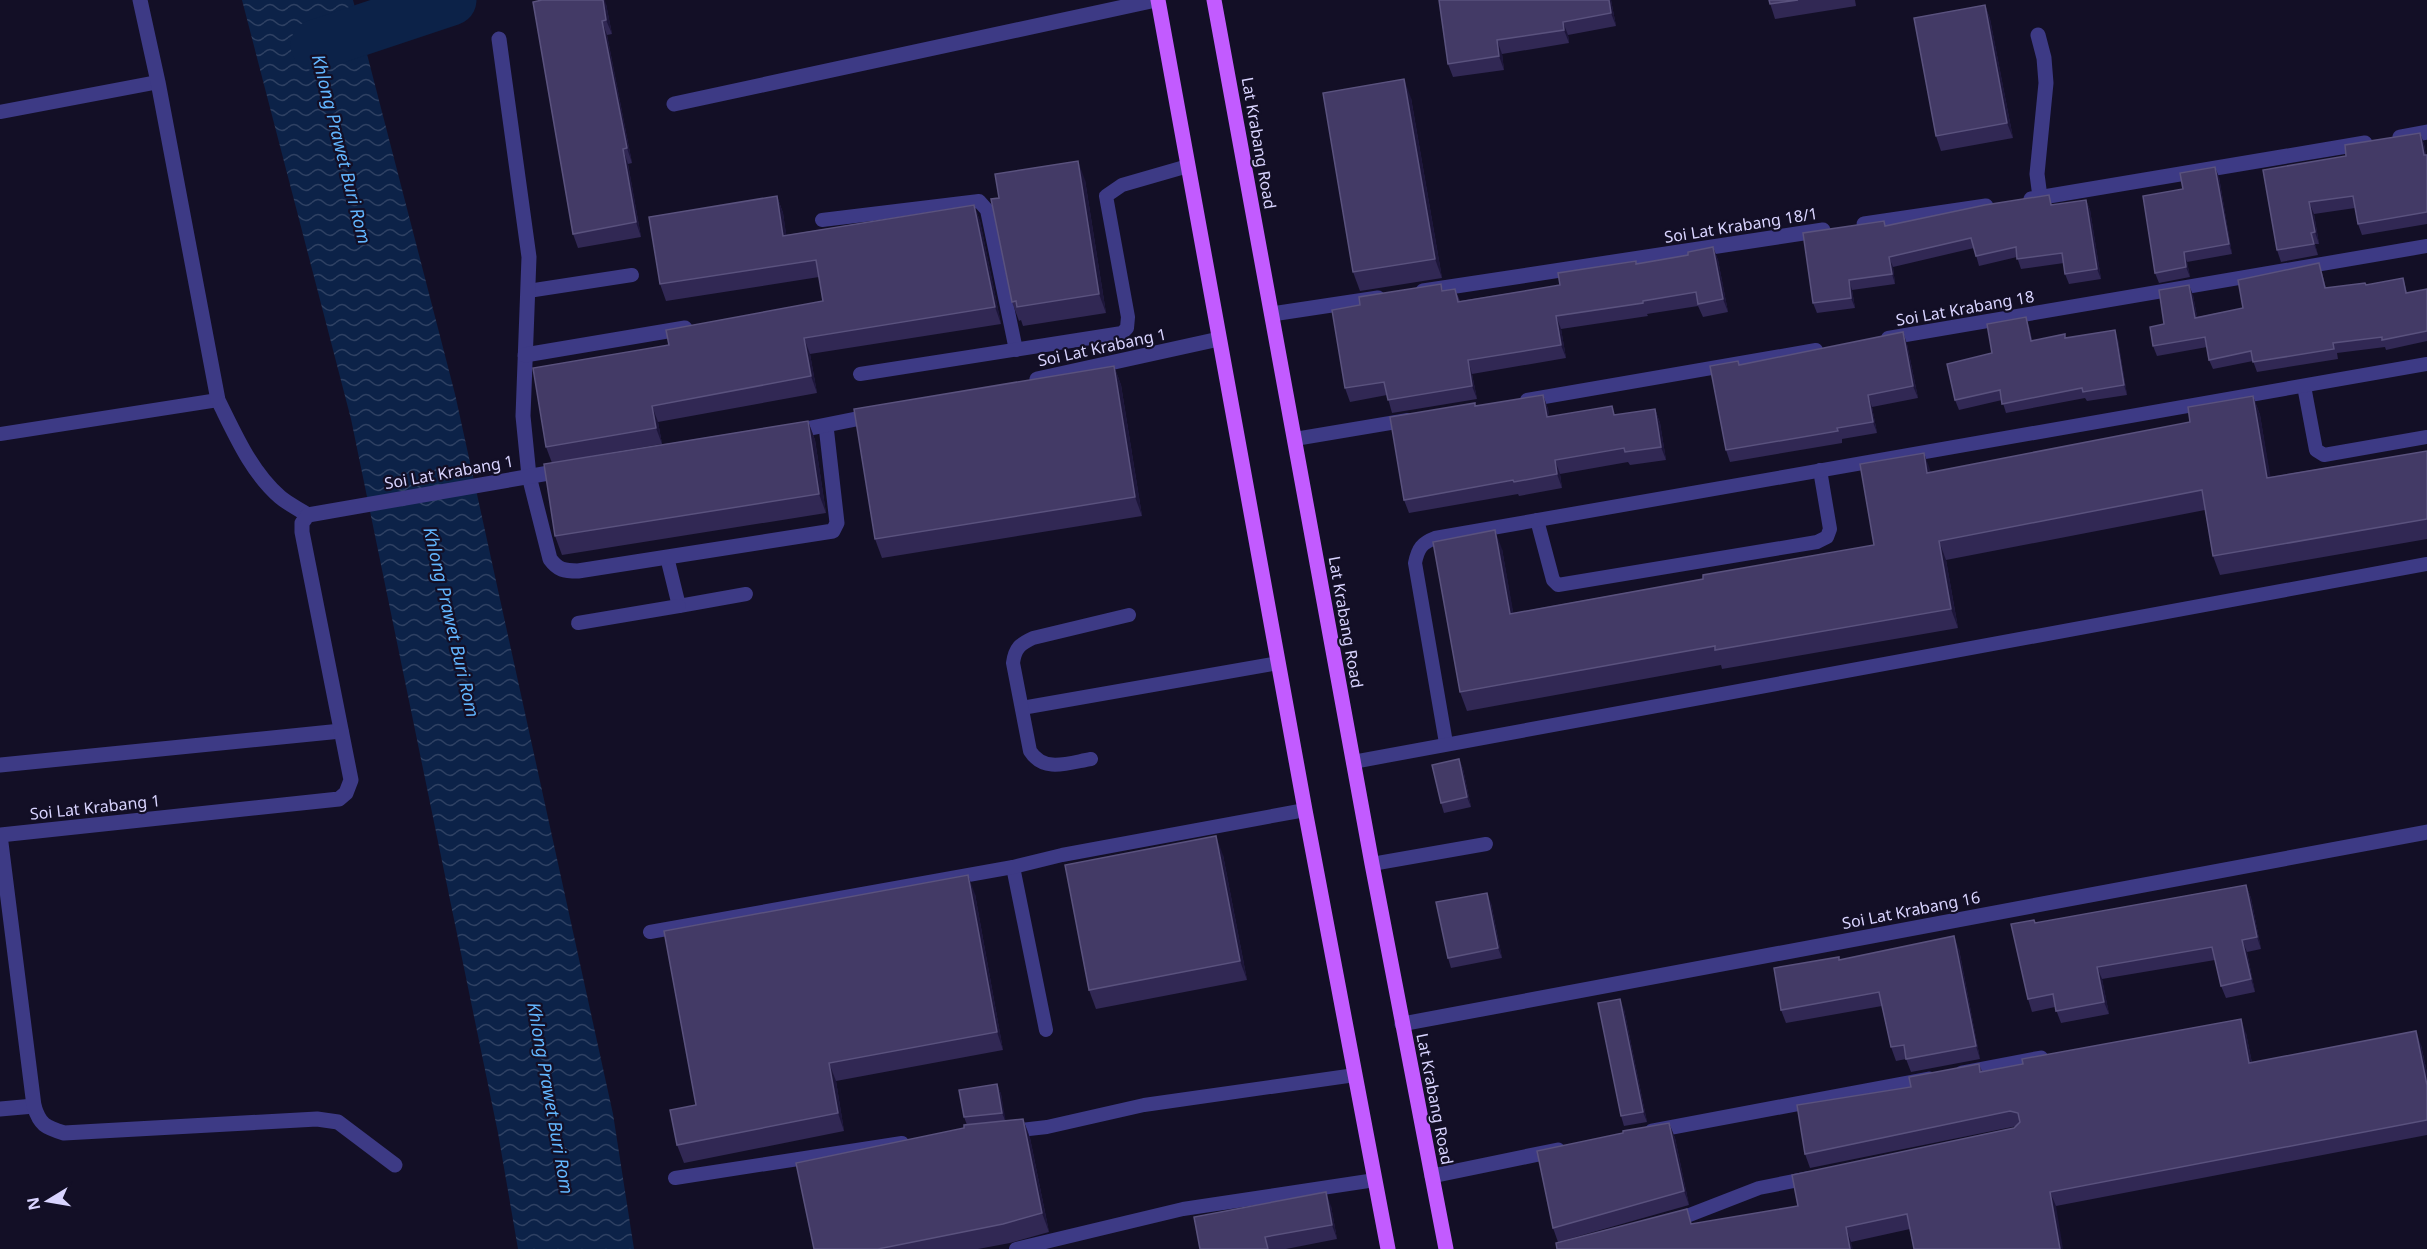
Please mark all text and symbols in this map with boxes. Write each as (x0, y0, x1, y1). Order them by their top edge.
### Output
water label: Khlong Prawet Buri Rom (307, 52, 377, 246)
street label: Lat Krabang Road (1237, 75, 1281, 211)
street label: Soi Lat Krabang 18/1 (1663, 202, 1819, 248)
street label: Soi Lat Krabang 18 (1894, 285, 2036, 331)
street label: Soi Lat Krabang 1 (1036, 323, 1168, 371)
street label: Soi Lat Krabang 1 (383, 450, 515, 494)
water label: Khlong Prawet Buri Rom (418, 524, 486, 720)
street label: Lat Krabang Road (1324, 554, 1368, 690)
street label: Soi Lat Krabang 1 (29, 789, 161, 825)
street label: Soi Lat Krabang 16 (1840, 886, 1982, 934)
water label: Khlong Prawet Buri Rom (522, 1000, 580, 1196)
street label: Lat Krabang Road (1411, 1031, 1459, 1167)
north arrow (18, 1171, 78, 1231)
text: N (21, 1195, 45, 1212)

